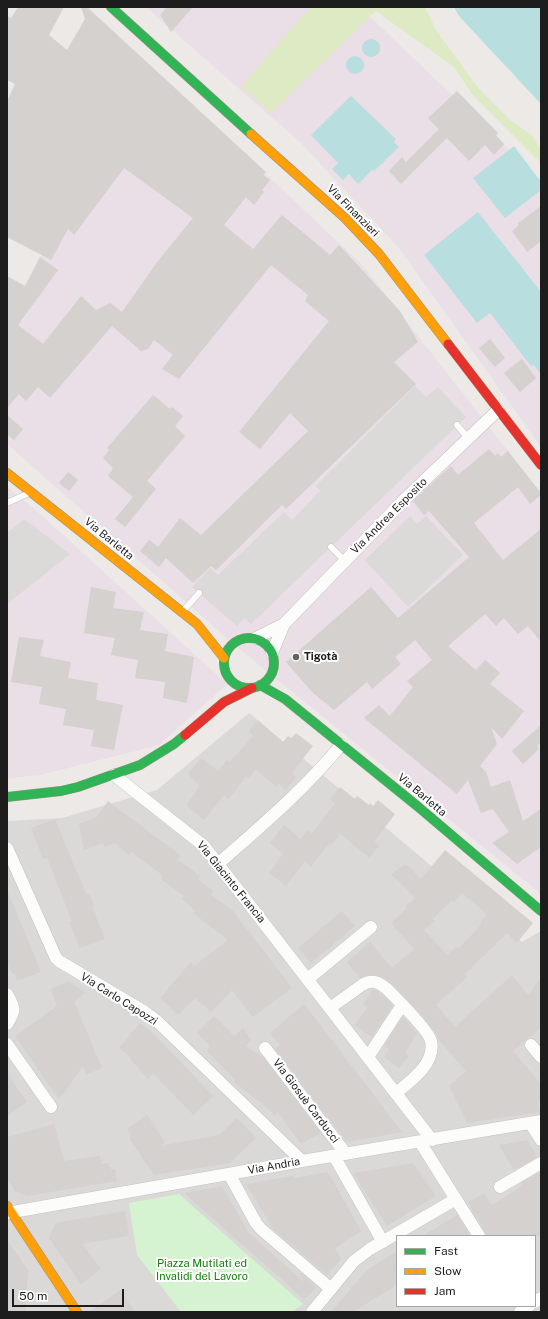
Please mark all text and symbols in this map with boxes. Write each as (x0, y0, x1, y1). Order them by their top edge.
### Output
street label: Via Finanzieri (324, 182, 382, 240)
street label: Via Andrea Esposito (348, 475, 430, 557)
street label: Via Barletta (82, 515, 136, 563)
place label: Tigotà (304, 650, 337, 664)
marker: Tigotà (291, 652, 301, 662)
street label: Via Barletta (395, 771, 449, 819)
street label: Via Giacinto Francia (194, 838, 268, 926)
street label: Via Carlo Capozzi (78, 970, 160, 1028)
street label: Via Giosuè Carducci (270, 1056, 342, 1146)
street label: Via Andria (247, 1155, 301, 1177)
legend (396, 1235, 536, 1307)
text: Fast (434, 1244, 458, 1258)
park label: Piazza Mutilati ed Invalidi del Lavoro (156, 1257, 248, 1283)
text: Slow (434, 1264, 461, 1278)
scale bar (14, 1281, 126, 1307)
text: Jam (434, 1284, 456, 1298)
text: 50 m (19, 1289, 47, 1303)

